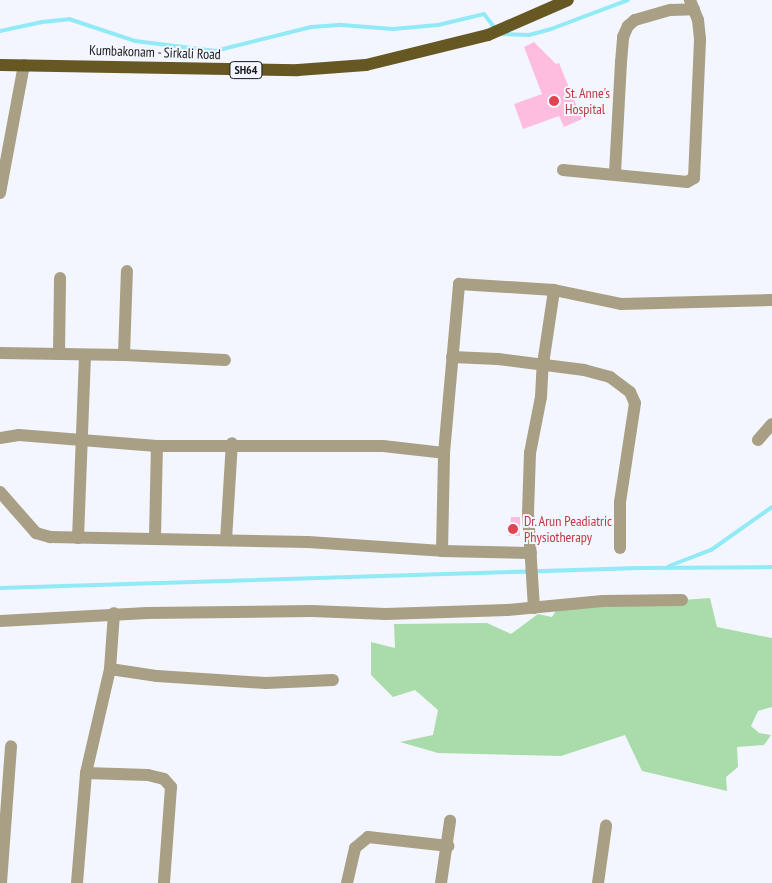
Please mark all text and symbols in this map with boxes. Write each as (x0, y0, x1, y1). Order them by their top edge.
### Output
street label: Kumbakonam - Sirkali Road (88, 41, 222, 63)
road number: SH64 (228, 60, 264, 80)
place label: St. Anne's Hospital (565, 85, 611, 118)
marker: St. Anne's Hospital (547, 94, 561, 108)
place label: Dr. Arun Peadiatric Physiotherapy (524, 513, 613, 546)
marker: Dr. Arun Peadiatric Physiotherapy (506, 522, 520, 536)

